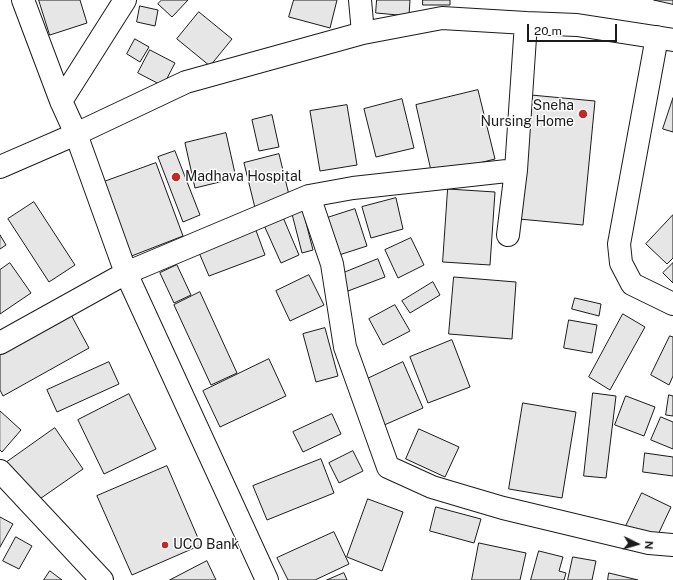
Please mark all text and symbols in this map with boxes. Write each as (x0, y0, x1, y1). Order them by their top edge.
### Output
scale bar (529, 16, 619, 42)
text: 20 m (534, 24, 562, 38)
place label: Sneha Nursing Home (480, 98, 574, 130)
marker: Sneha Nursing Home (577, 108, 589, 120)
place label: Madhava Hospital (185, 169, 302, 185)
marker: Madhava Hospital (170, 171, 182, 183)
north arrow (617, 524, 657, 564)
place label: UCO Bank (173, 537, 239, 553)
marker: UCO Bank (160, 540, 170, 550)
text: N (643, 540, 655, 550)

